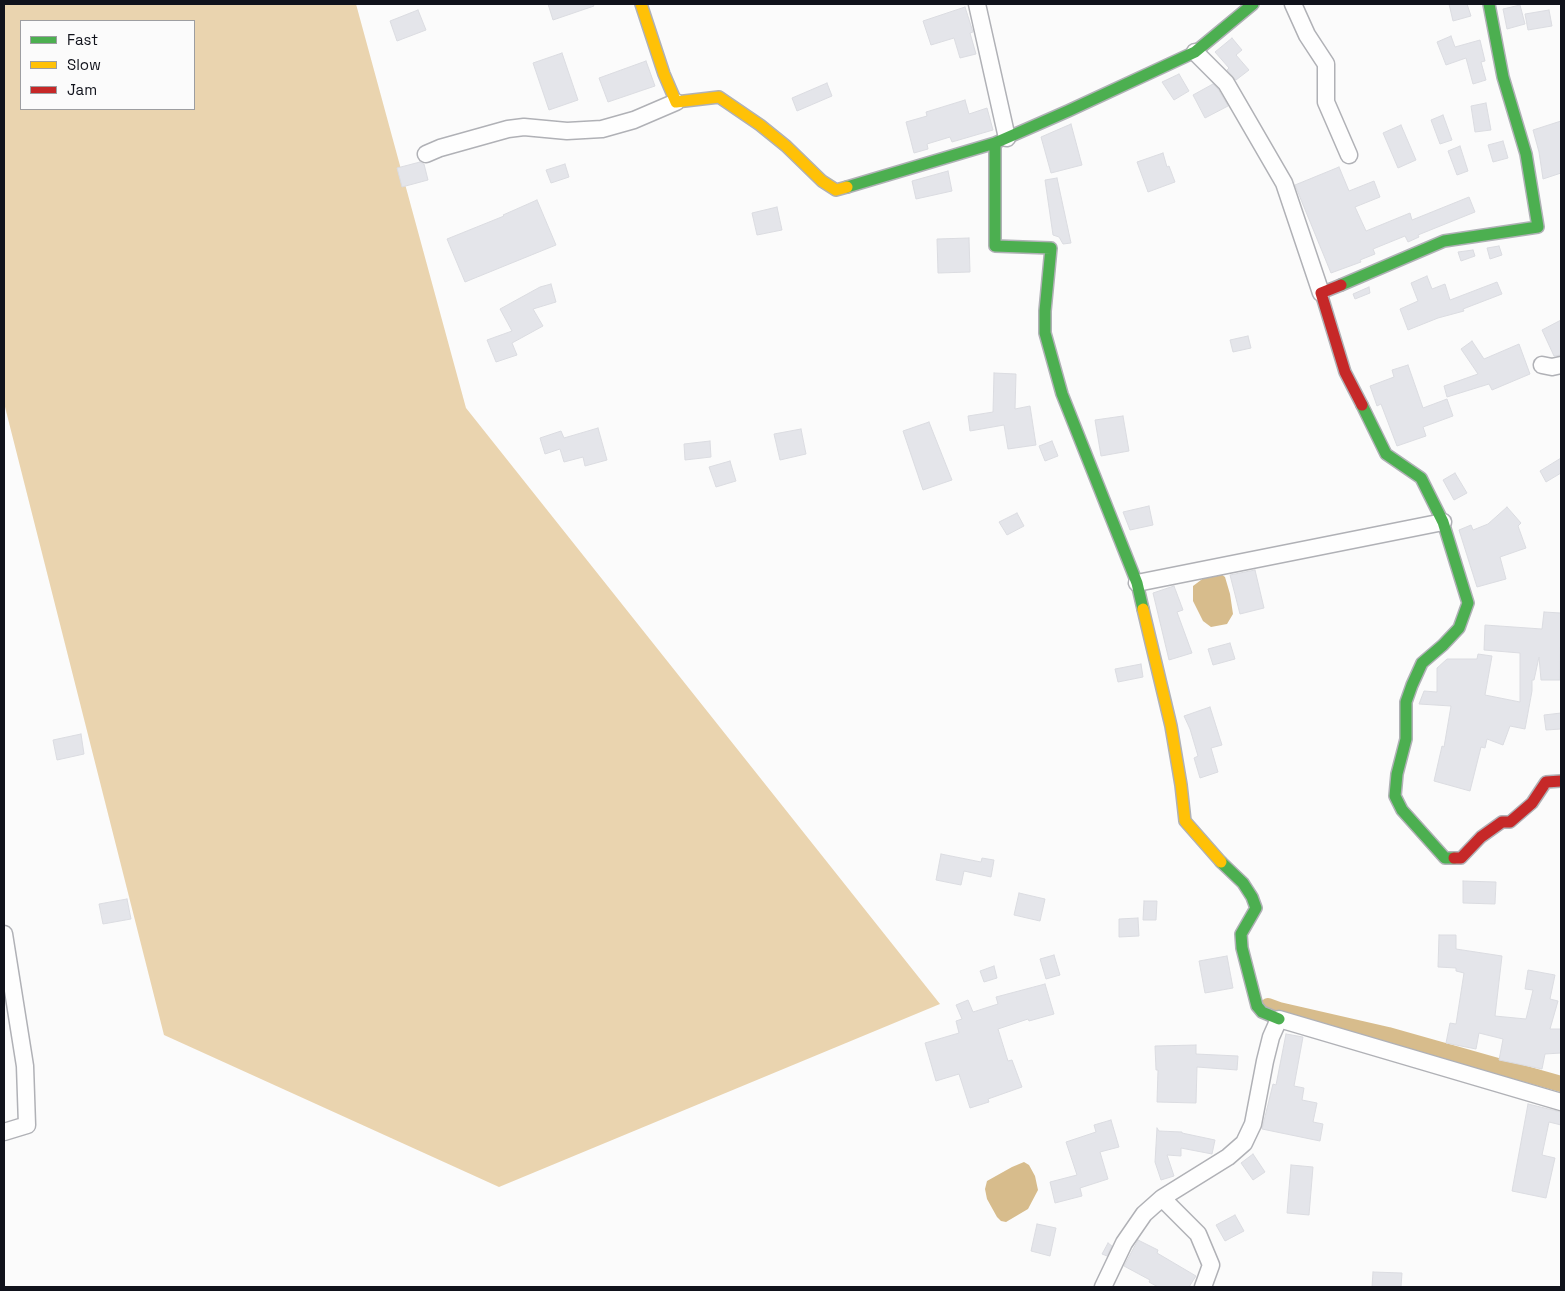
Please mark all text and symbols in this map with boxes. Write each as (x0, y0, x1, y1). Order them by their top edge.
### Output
legend (20, 20, 195, 110)
text: Fast (67, 30, 98, 49)
text: Slow (67, 55, 101, 74)
text: Jam (67, 80, 97, 99)

